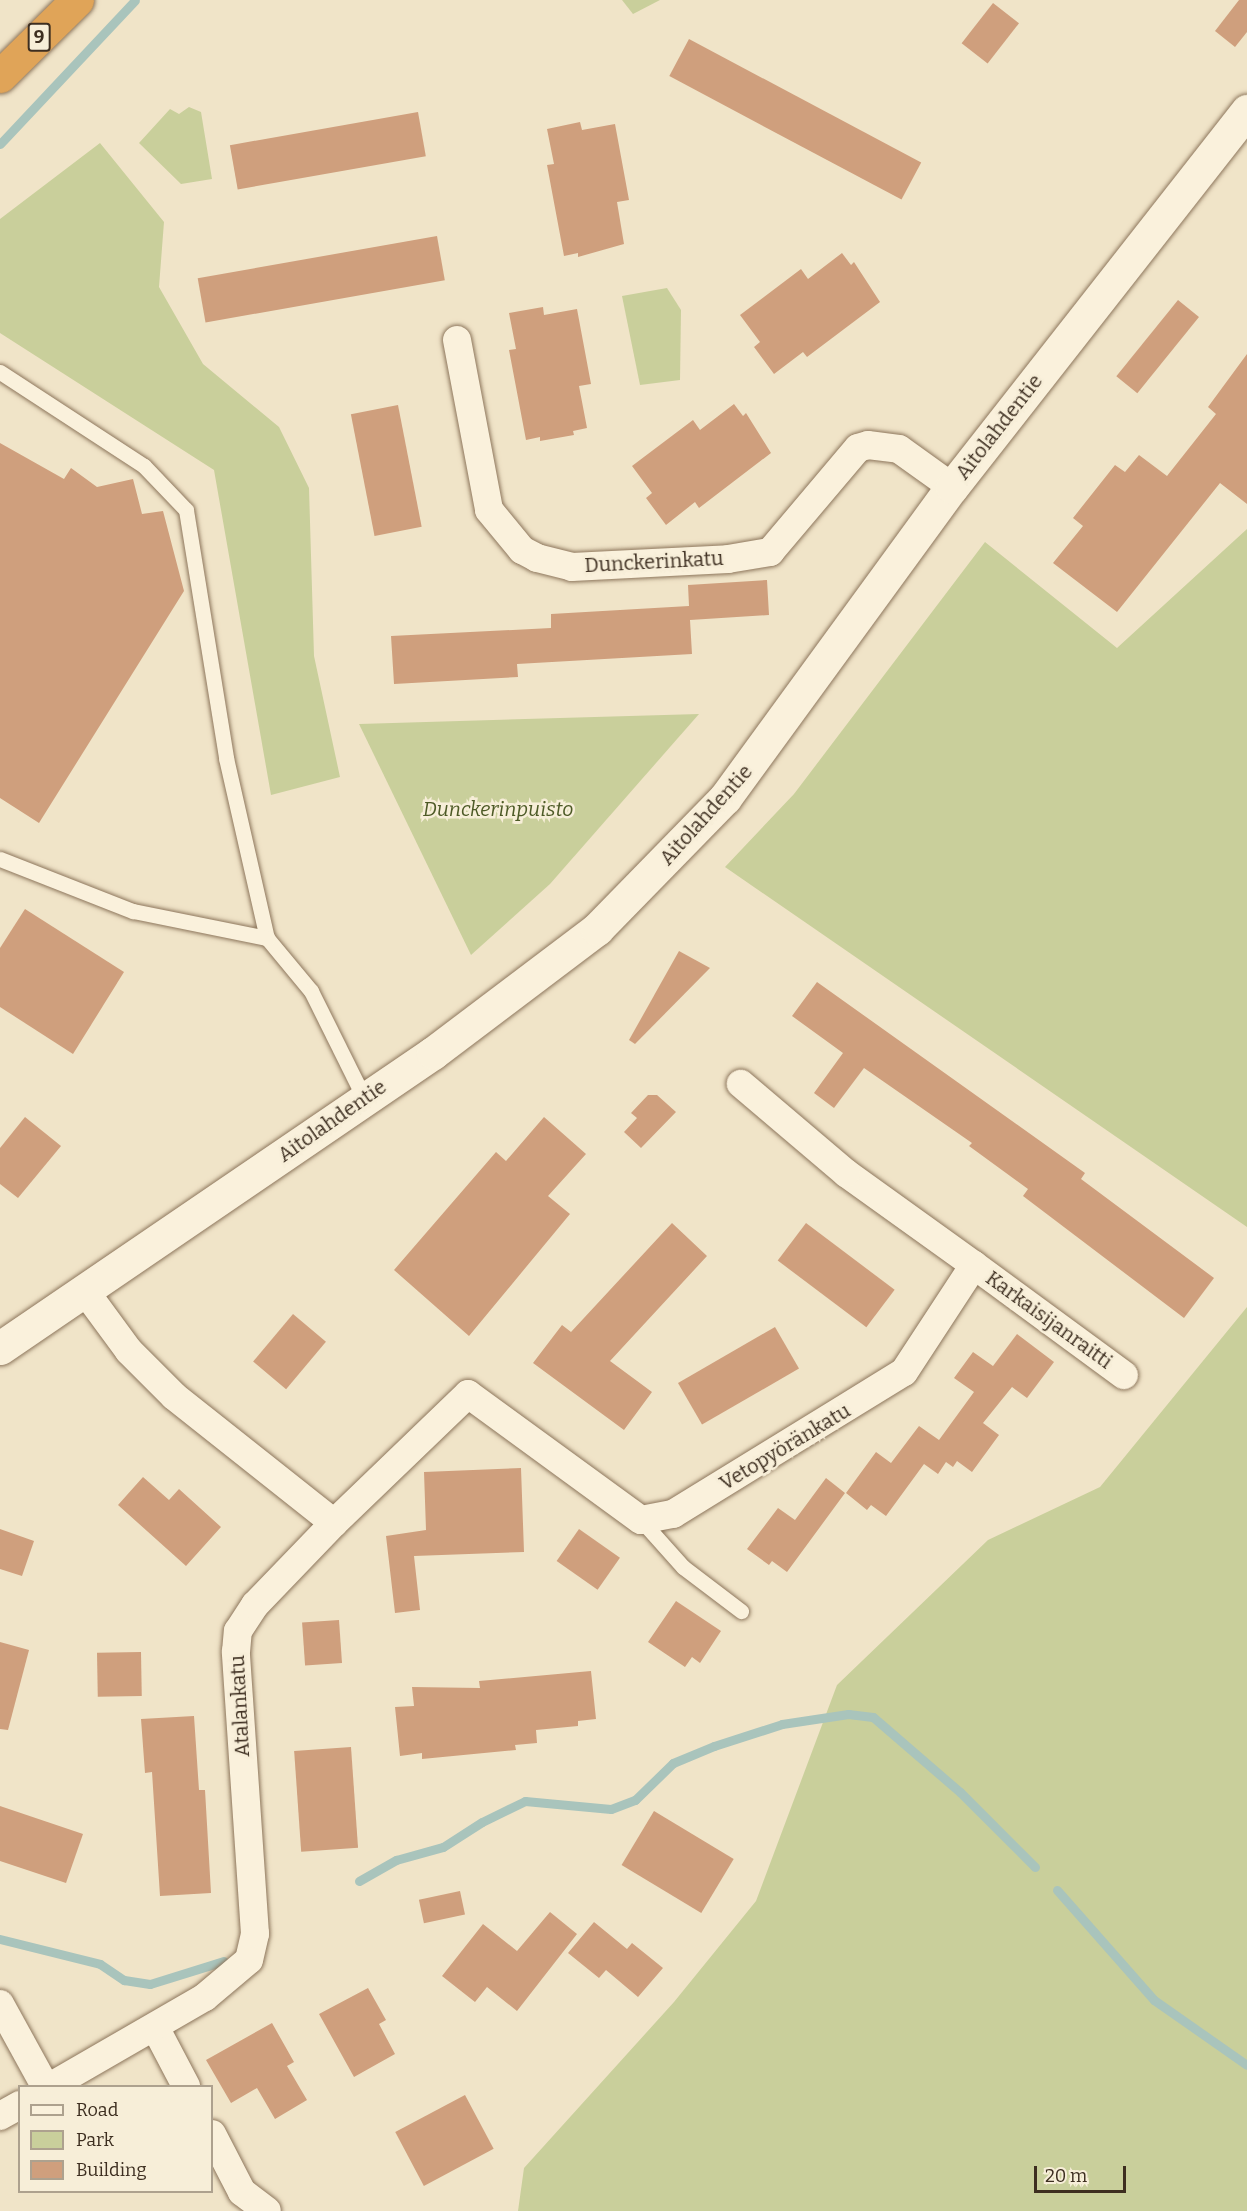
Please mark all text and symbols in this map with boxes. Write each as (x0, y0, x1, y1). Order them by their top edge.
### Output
road number: 9 (27, 22, 51, 52)
street label: Aitolahdentie (951, 370, 1047, 484)
street label: Dunckerinkatu (584, 546, 724, 578)
street label: Aitolahdentie (655, 760, 757, 870)
park label: Dunckerinpuisto (423, 797, 573, 821)
street label: Aitolahdentie (273, 1075, 391, 1167)
street label: Karkaisijanraitti (981, 1266, 1117, 1374)
street label: Vetopyöränkatu (715, 1399, 855, 1495)
street label: Atalankatu (225, 1654, 255, 1758)
legend (18, 2085, 213, 2193)
text: Road (76, 2099, 118, 2121)
text: Park (76, 2129, 114, 2151)
scale bar (1037, 2154, 1128, 2192)
text: Building (76, 2159, 147, 2181)
text: 20 m (1045, 2165, 1087, 2187)

